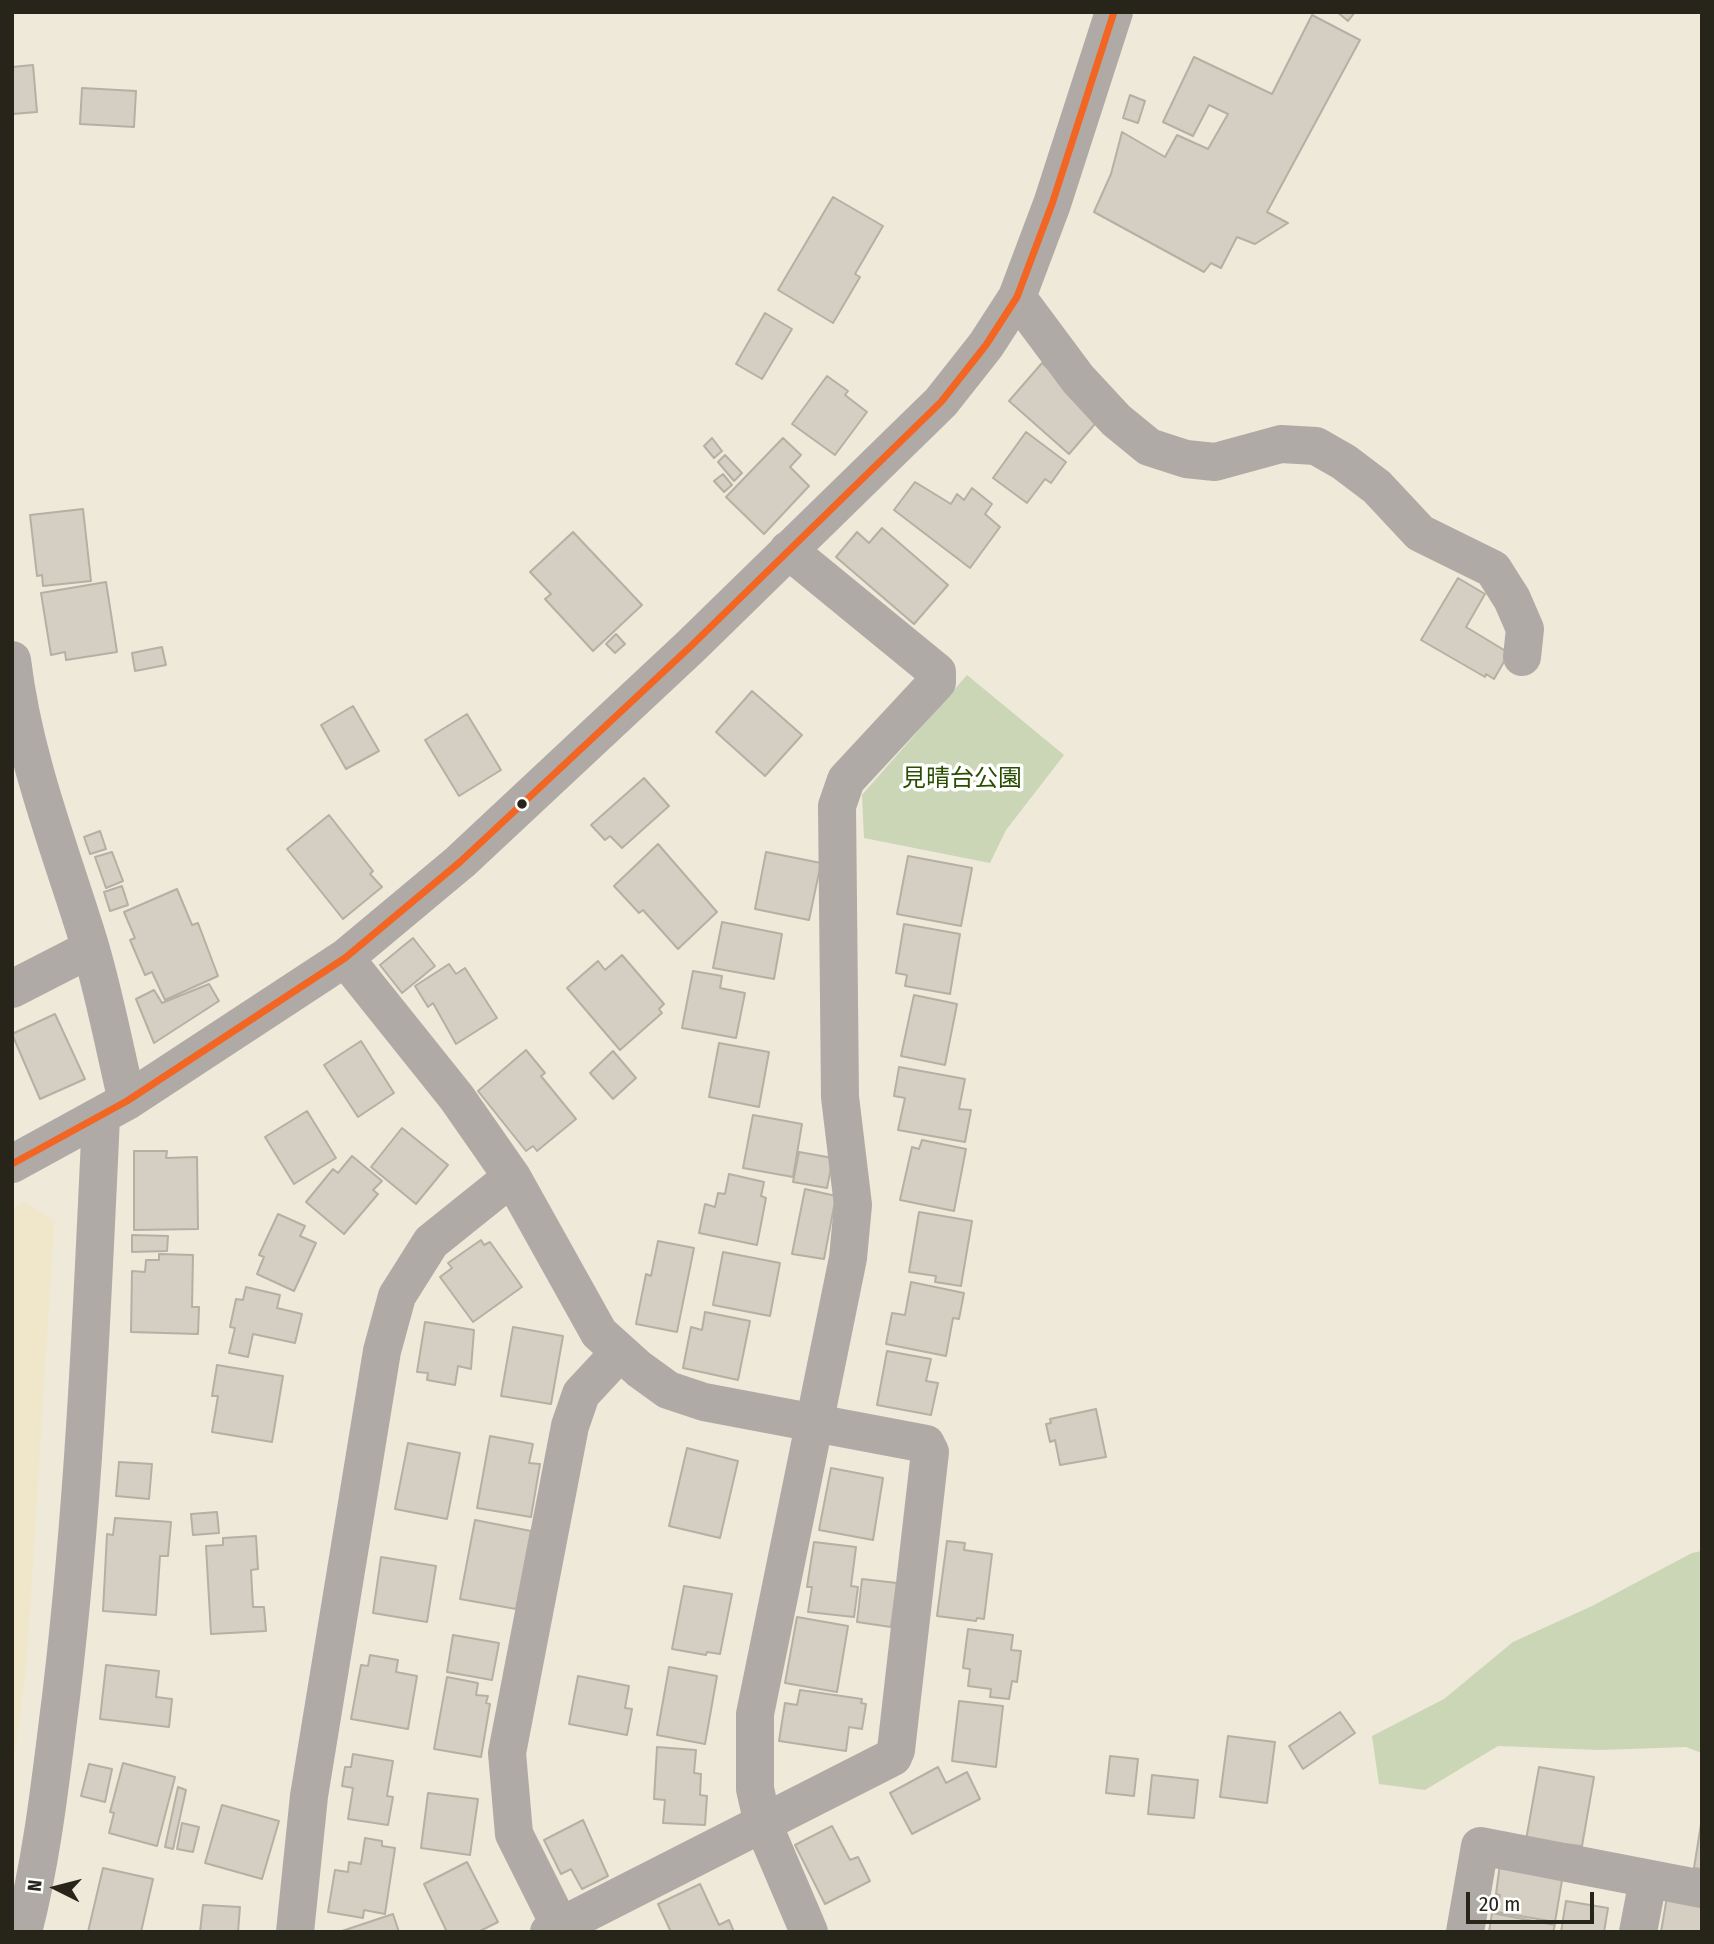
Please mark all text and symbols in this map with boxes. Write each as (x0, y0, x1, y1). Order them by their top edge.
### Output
park label: 見晴台公園 (902, 765, 1022, 793)
unlabelled marker (515, 797, 529, 811)
north arrow (21, 1853, 91, 1923)
scale bar (1469, 1878, 1597, 1922)
text: N (23, 1879, 47, 1893)
text: 20 m (1479, 1891, 1520, 1917)

